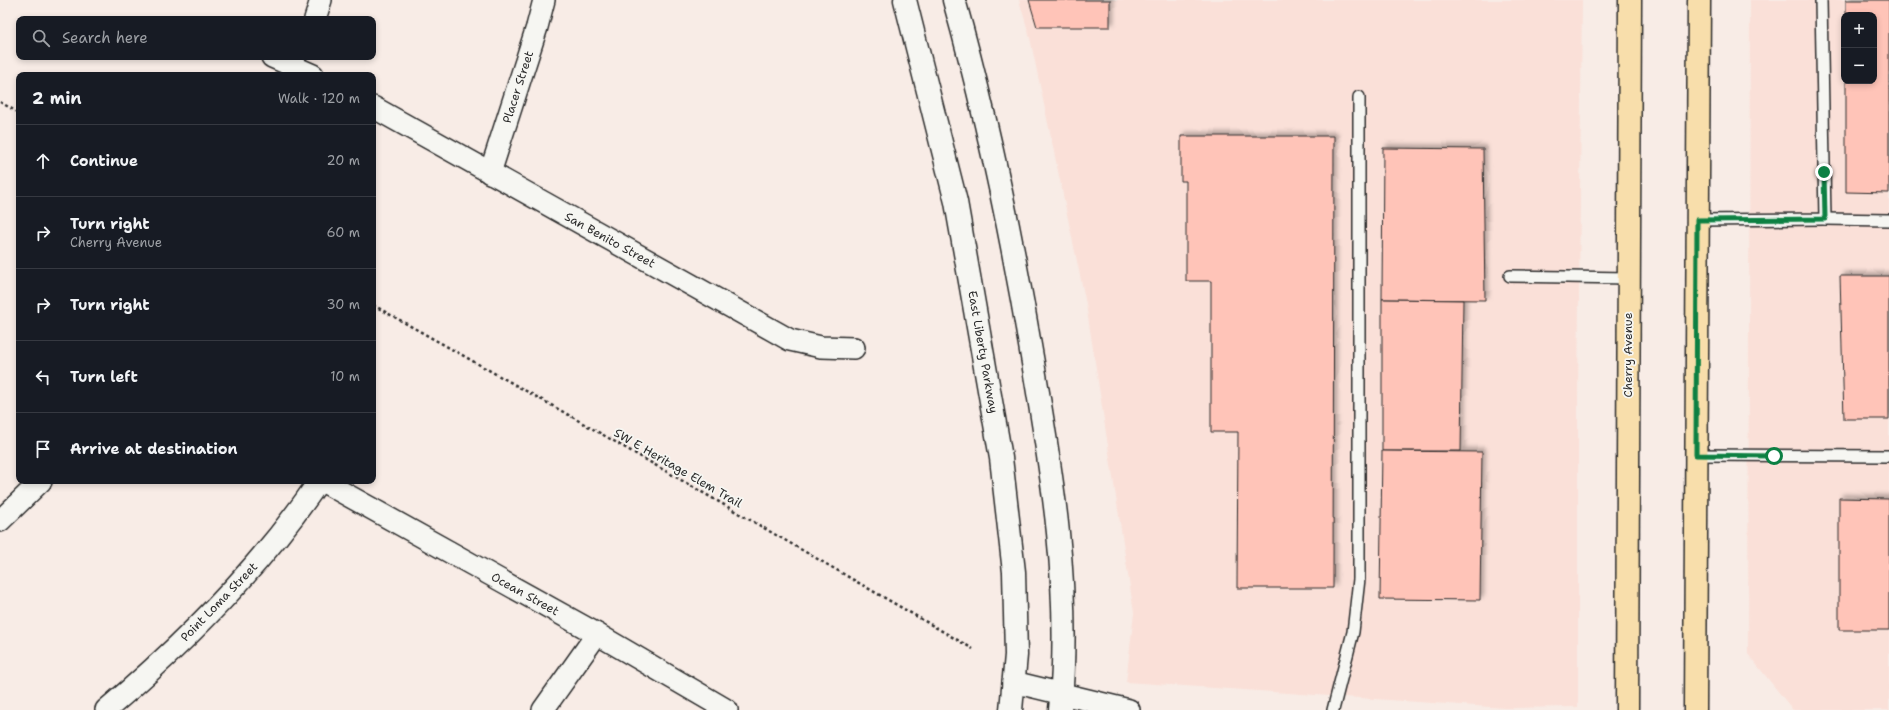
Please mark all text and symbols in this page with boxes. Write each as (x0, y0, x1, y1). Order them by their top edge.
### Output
map controls (1841, 12, 1877, 84)
button: + (1841, 12, 1877, 48)
search box (16, 16, 376, 60)
icon: search (30, 27, 52, 49)
text: Search here (62, 28, 148, 48)
button: − (1841, 48, 1877, 84)
street label: Placer Street (499, 49, 537, 125)
text: 2 min (32, 87, 82, 109)
text: Walk · 120 m (278, 90, 360, 107)
icon: ahead (32, 150, 54, 172)
text: Continue (70, 151, 138, 171)
text: 20 m (327, 152, 360, 169)
route end (1815, 163, 1833, 181)
street label: San Benito Street (562, 209, 658, 271)
text: Turn right (70, 214, 150, 234)
icon: right (32, 222, 54, 244)
text: 60 m (327, 224, 360, 241)
text: Cherry Avenue (70, 234, 162, 251)
street label: East Liberty Parkway (964, 289, 1002, 415)
icon: right (32, 294, 54, 316)
text: Turn right (70, 295, 150, 315)
text: 30 m (326, 296, 360, 313)
street label: Cherry Avenue (1620, 312, 1636, 398)
icon: left (32, 366, 54, 388)
text: Turn left (70, 367, 138, 387)
text: 10 m (330, 368, 360, 385)
street label: SW E Heritage Elem Trail (611, 425, 745, 512)
icon: arrive (32, 438, 54, 460)
text: Arrive at destination (70, 439, 238, 459)
route start (1765, 447, 1783, 465)
street label: Point Loma Street (177, 559, 261, 645)
street label: Ocean Street (488, 569, 562, 619)

